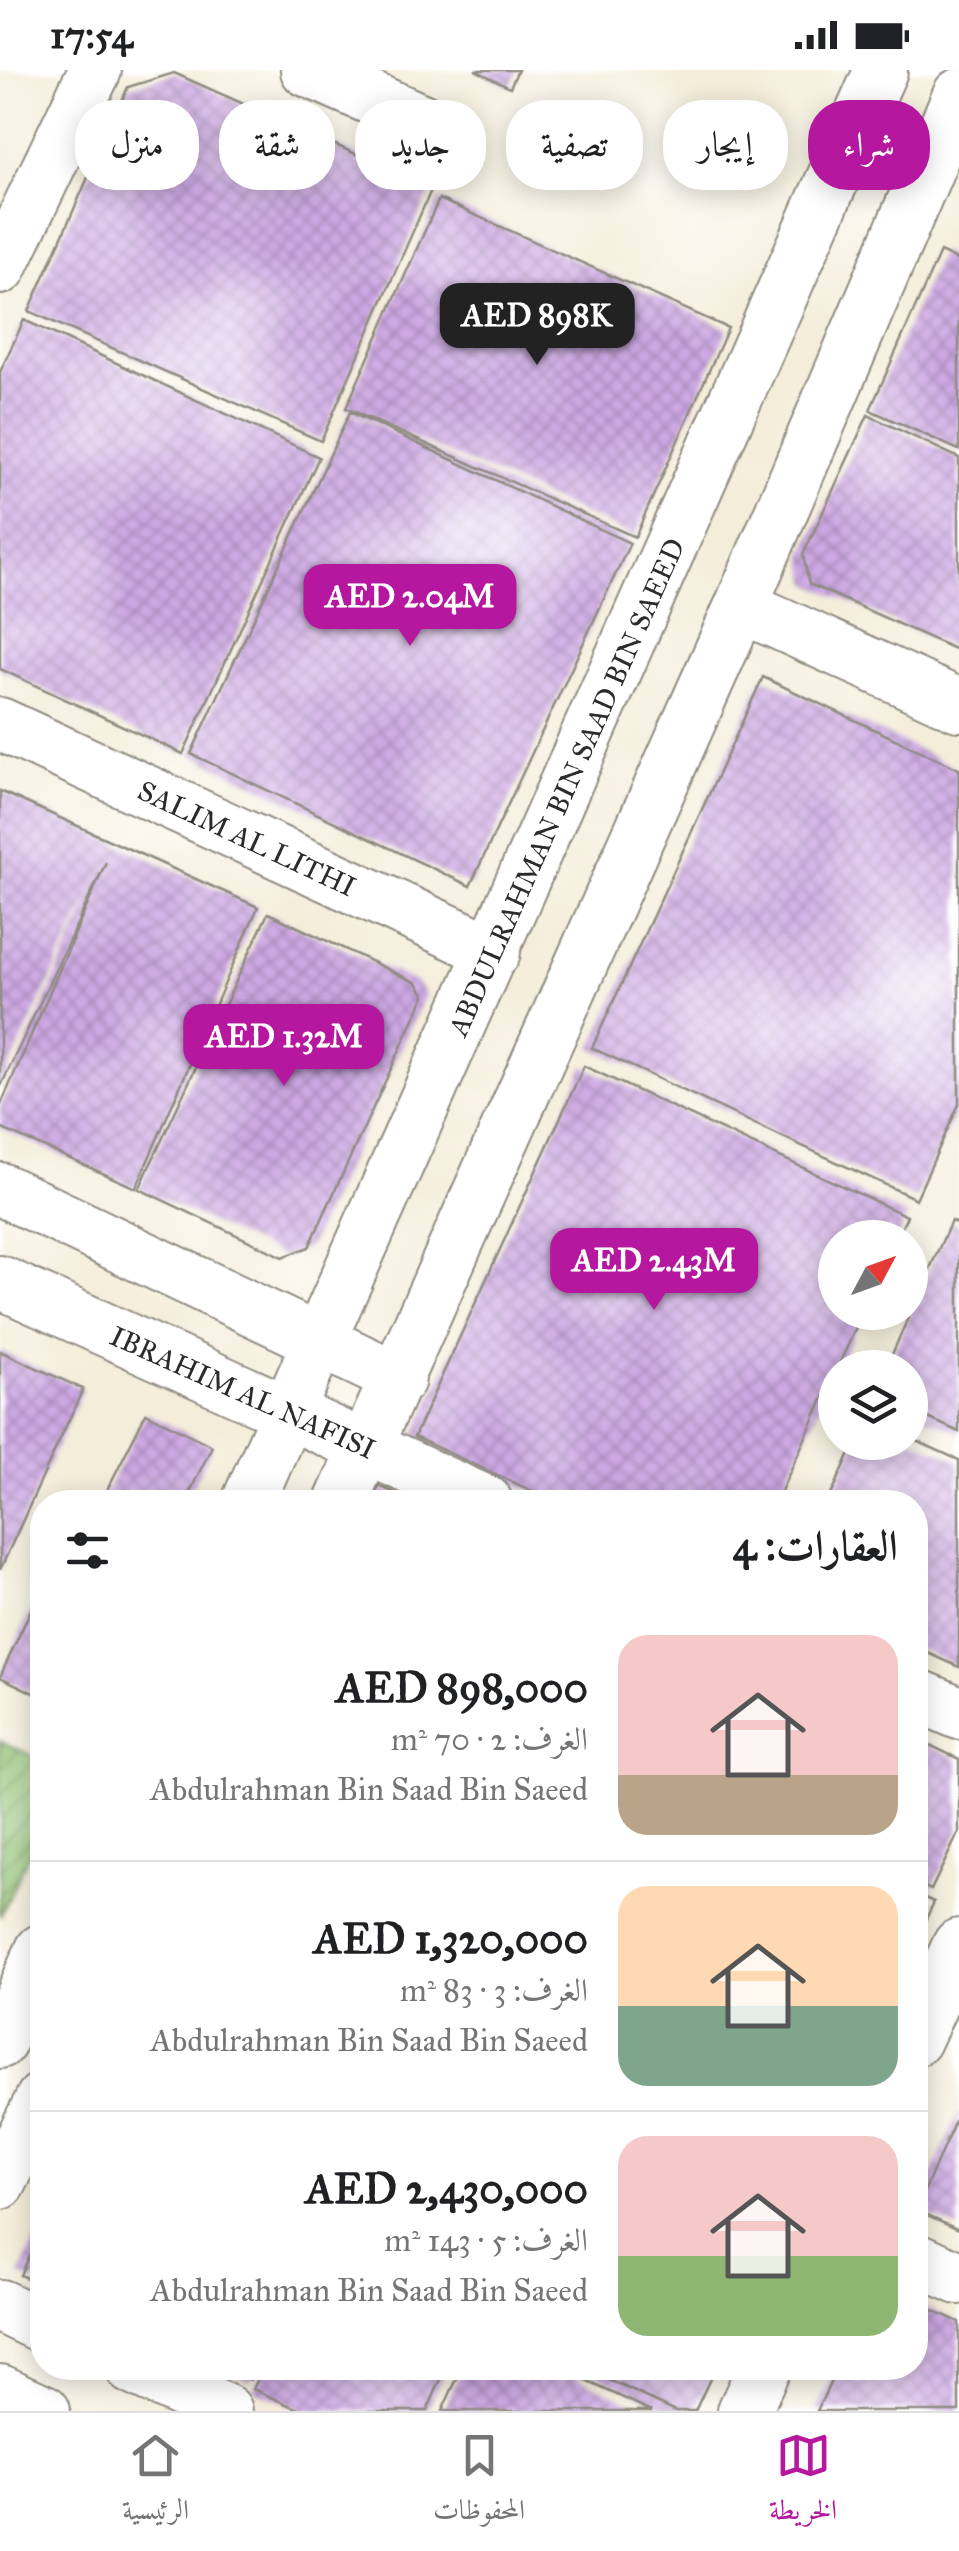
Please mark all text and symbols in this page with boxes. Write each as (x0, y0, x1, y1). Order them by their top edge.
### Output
text: 17:54 (50, 12, 133, 58)
chip: منزل (75, 100, 199, 190)
chip: شقة (219, 100, 335, 190)
chip: جديد (355, 100, 486, 190)
chip: تصفية (506, 100, 643, 190)
chip: إيجار (663, 100, 788, 190)
chip: شراء (808, 100, 930, 190)
pin: AED 898K (434, 283, 640, 368)
text: AED 898K (462, 296, 612, 335)
street label: ABDULRAHMAN BIN SAAD BIN SAEED (440, 533, 693, 1043)
pin: AED 2.04M (296, 564, 524, 649)
text: AED 2.04M (325, 577, 495, 616)
street label: SALIM AL LITHI (132, 773, 361, 904)
pin: AED 1.32M (170, 1004, 398, 1089)
text: AED 1.32M (205, 1017, 363, 1056)
north arrow (818, 1220, 928, 1330)
map controls (818, 1220, 928, 1460)
pin: AED 2.43M (540, 1228, 768, 1313)
text: AED 2.43M (572, 1241, 736, 1280)
street label: IBRAHIM AL NAFISI (105, 1318, 381, 1467)
button: layers (818, 1350, 928, 1460)
text: العقارات: 4 (733, 1520, 898, 1572)
icon: filters (60, 1523, 115, 1578)
text: AED 898,000 (336, 1662, 588, 1714)
icon: home (698, 1675, 818, 1795)
text: الغرف: 2 · 70 m² (391, 1720, 588, 1759)
text: Abdulrahman Bin Saad Bin Saeed (150, 1770, 588, 1809)
text: AED 1,320,000 (314, 1913, 588, 1965)
icon: home (698, 1926, 818, 2046)
text: الغرف: 3 · 83 m² (400, 1971, 588, 2010)
text: Abdulrahman Bin Saad Bin Saeed (150, 2021, 588, 2060)
text: AED 2,430,000 (305, 2163, 588, 2215)
icon: home (698, 2176, 818, 2296)
text: الغرف: 5 · 143 m² (384, 2221, 588, 2260)
text: Abdulrahman Bin Saad Bin Saeed (150, 2271, 588, 2310)
tab: الرئيسية (122, 2428, 189, 2537)
tab: المحفوظات (433, 2428, 525, 2537)
tab: الخريطة (769, 2428, 837, 2537)

